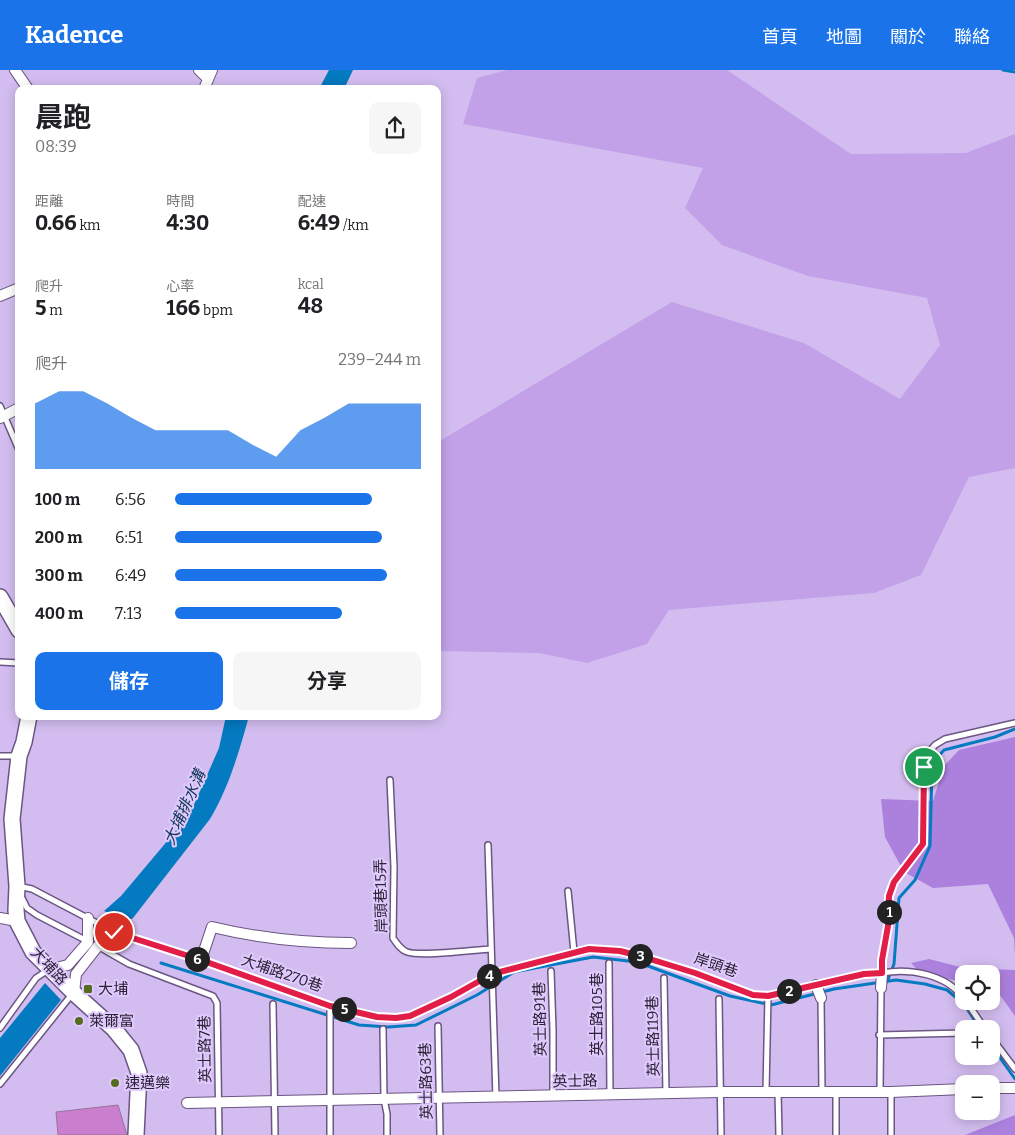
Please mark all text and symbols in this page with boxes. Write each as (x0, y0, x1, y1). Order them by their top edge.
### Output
text: Kadence (25, 21, 123, 49)
text: 首頁 (762, 26, 798, 48)
text: 地圖 (826, 26, 862, 48)
text: 關於 (890, 26, 926, 48)
text: 聯絡 (954, 26, 990, 48)
text: 晨跑 (35, 101, 91, 134)
button: share (369, 102, 421, 154)
text: 08:39 (35, 137, 77, 156)
text: 距離 (35, 193, 63, 210)
text: 時間 (166, 193, 194, 210)
text: 配速 (298, 193, 326, 210)
text: 0.66 (35, 210, 77, 236)
text: 4:30 (166, 210, 209, 236)
text: 6:49 (298, 210, 340, 236)
text: km (77, 217, 100, 234)
text: /km (340, 217, 369, 234)
text: kcal (298, 276, 324, 293)
text: 爬升 (35, 278, 63, 295)
text: 心率 (166, 278, 194, 295)
text: 48 (298, 293, 323, 319)
text: 5 (35, 295, 47, 321)
text: 166 (166, 295, 200, 321)
text: m (47, 302, 63, 319)
text: bpm (200, 302, 233, 319)
text: 239–244 m (338, 350, 421, 369)
text: 爬升 (35, 354, 67, 373)
text: 100 m (35, 490, 80, 509)
text: 6:56 (115, 490, 146, 509)
text: 200 m (35, 528, 82, 547)
text: 6:51 (115, 528, 143, 547)
text: 300 m (35, 566, 83, 585)
text: 6:49 (115, 566, 147, 585)
text: 400 m (35, 604, 83, 623)
text: 7:13 (115, 604, 142, 623)
button: 儲存 (35, 652, 223, 710)
button: 分享 (233, 652, 421, 710)
pin (903, 746, 945, 788)
icon: arrive (910, 753, 938, 781)
water label: 大埔排水溝 (160, 765, 210, 848)
street label: 岸頭巷15弄 (371, 859, 391, 933)
pin: 1 (876, 900, 902, 924)
text: 1 (886, 904, 893, 921)
pin (93, 911, 135, 953)
icon: check (100, 918, 128, 946)
street label: 大埔路 (27, 943, 71, 989)
pin: 3 (628, 944, 652, 968)
pin: 6 (184, 946, 210, 972)
text: 3 (636, 948, 645, 965)
street label: 岸頭巷 (692, 949, 740, 981)
text: 6 (193, 951, 202, 968)
street label: 大埔路270巷 (239, 951, 325, 995)
pin: 4 (476, 964, 502, 988)
map controls (955, 965, 1000, 1120)
button: locate (955, 965, 1000, 1010)
text: 4 (485, 968, 494, 985)
street label: 英士路105巷 (588, 972, 606, 1056)
pin: 2 (776, 978, 802, 1004)
place label: 大埔 (98, 980, 128, 998)
street label: 英士路91巷 (530, 981, 550, 1057)
marker: 大埔 (82, 983, 94, 995)
text: 2 (786, 983, 793, 1000)
street label: 英士路119巷 (643, 995, 663, 1077)
pin: 5 (332, 996, 356, 1022)
text: 5 (341, 1001, 348, 1018)
place label: 萊爾富 (89, 1012, 134, 1030)
marker: 萊爾富 (73, 1015, 85, 1027)
street label: 英士路7巷 (195, 1015, 215, 1083)
button: + (955, 1020, 1000, 1065)
street label: 英士路63巷 (416, 1042, 436, 1120)
street label: 英士路 (552, 1072, 598, 1090)
place label: 速邁樂 (125, 1074, 170, 1092)
button: − (955, 1075, 1000, 1120)
marker: 速邁樂 (109, 1077, 121, 1089)

